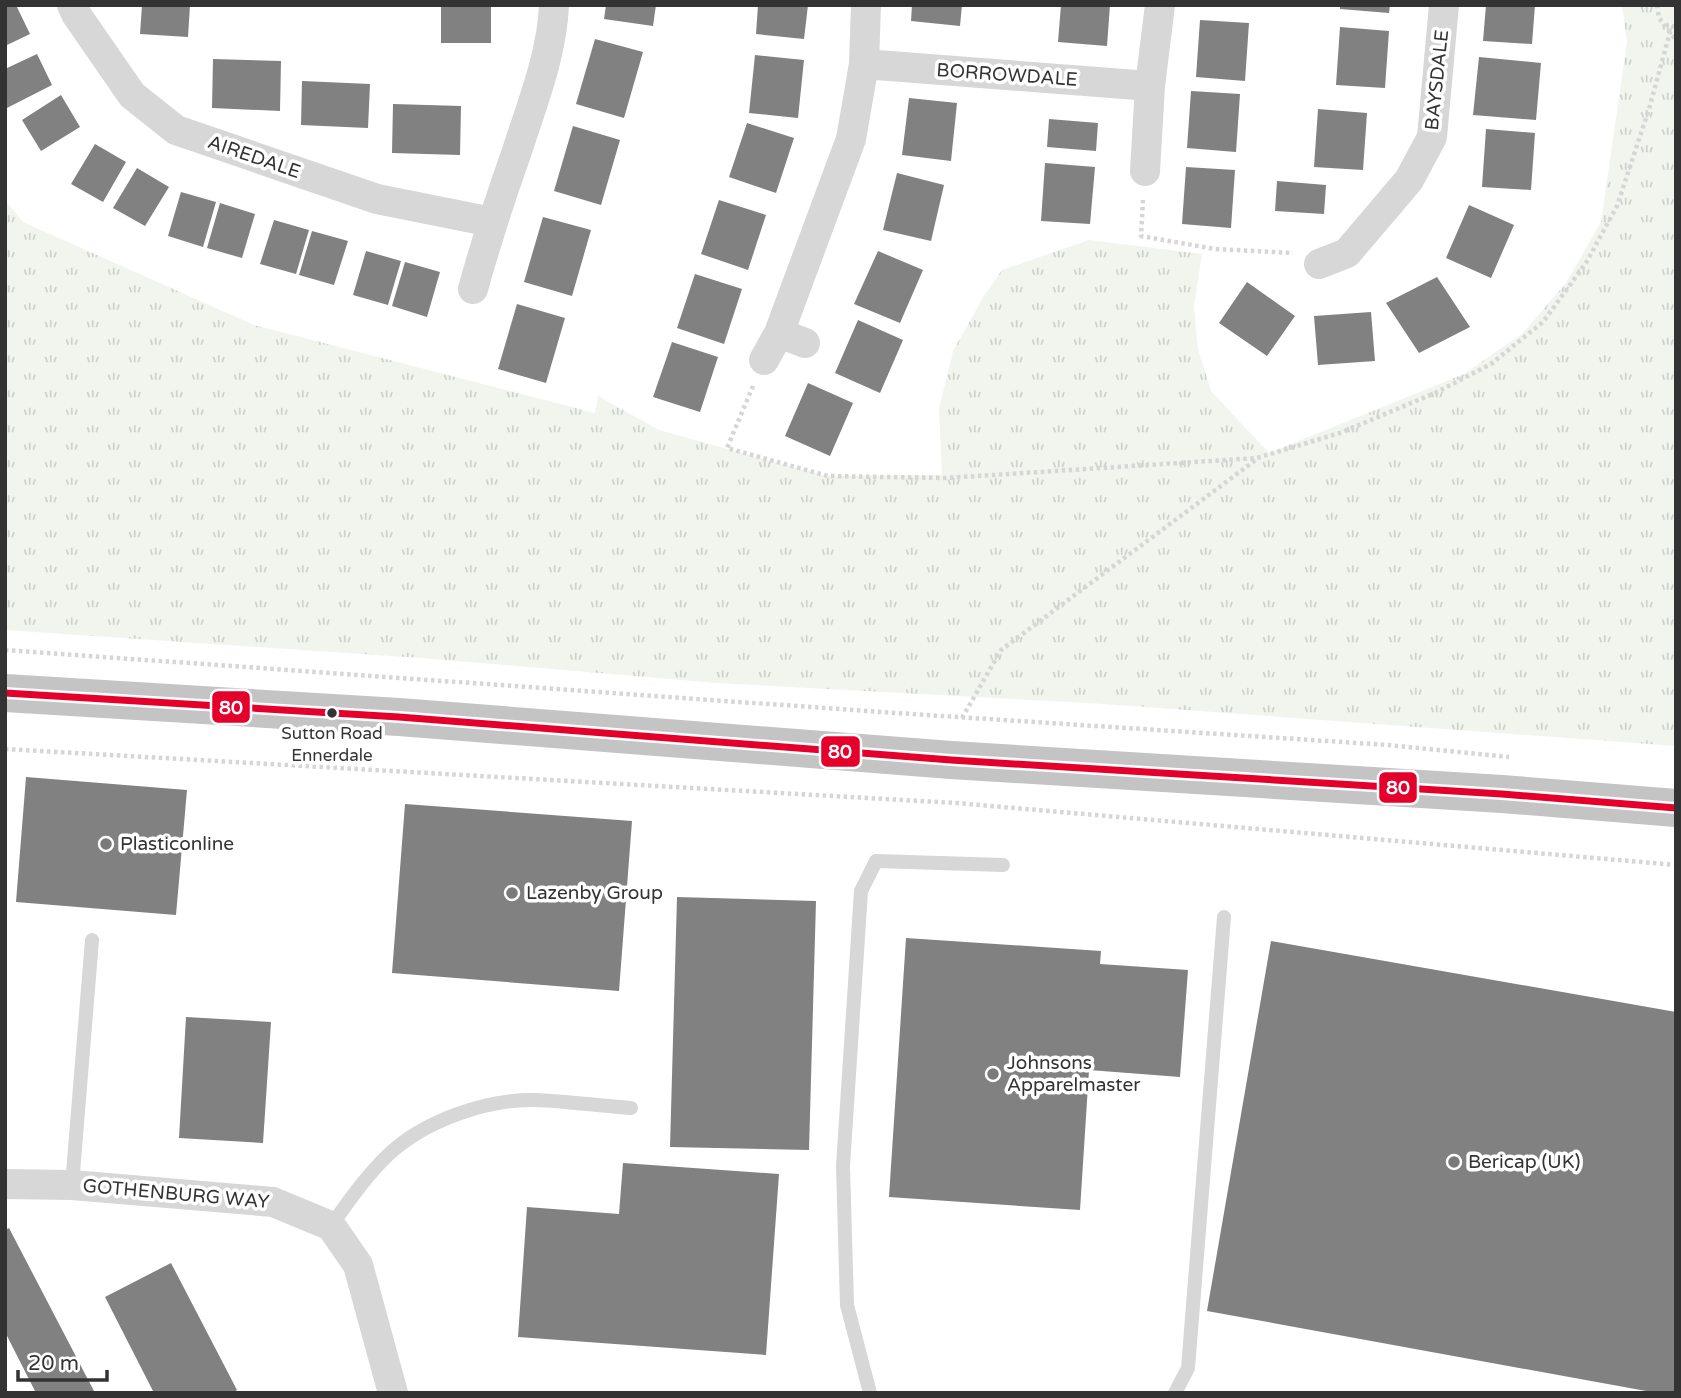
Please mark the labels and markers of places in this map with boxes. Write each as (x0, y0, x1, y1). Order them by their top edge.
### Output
marker: Sutton Road Ennerdale (325, 706, 339, 720)
place label: Sutton Road Ennerdale (281, 723, 383, 766)
place label: Plasticonline (120, 833, 234, 855)
marker: Plasticonline (98, 836, 114, 852)
place label: Lazenby Group (526, 882, 663, 904)
marker: Lazenby Group (504, 885, 520, 901)
place label: Johnsons Apparelmaster (1007, 1052, 1141, 1096)
marker: Johnsons Apparelmaster (985, 1066, 1001, 1082)
place label: Bericap (UK) (1468, 1151, 1580, 1173)
marker: Bericap (UK) (1446, 1154, 1462, 1170)

